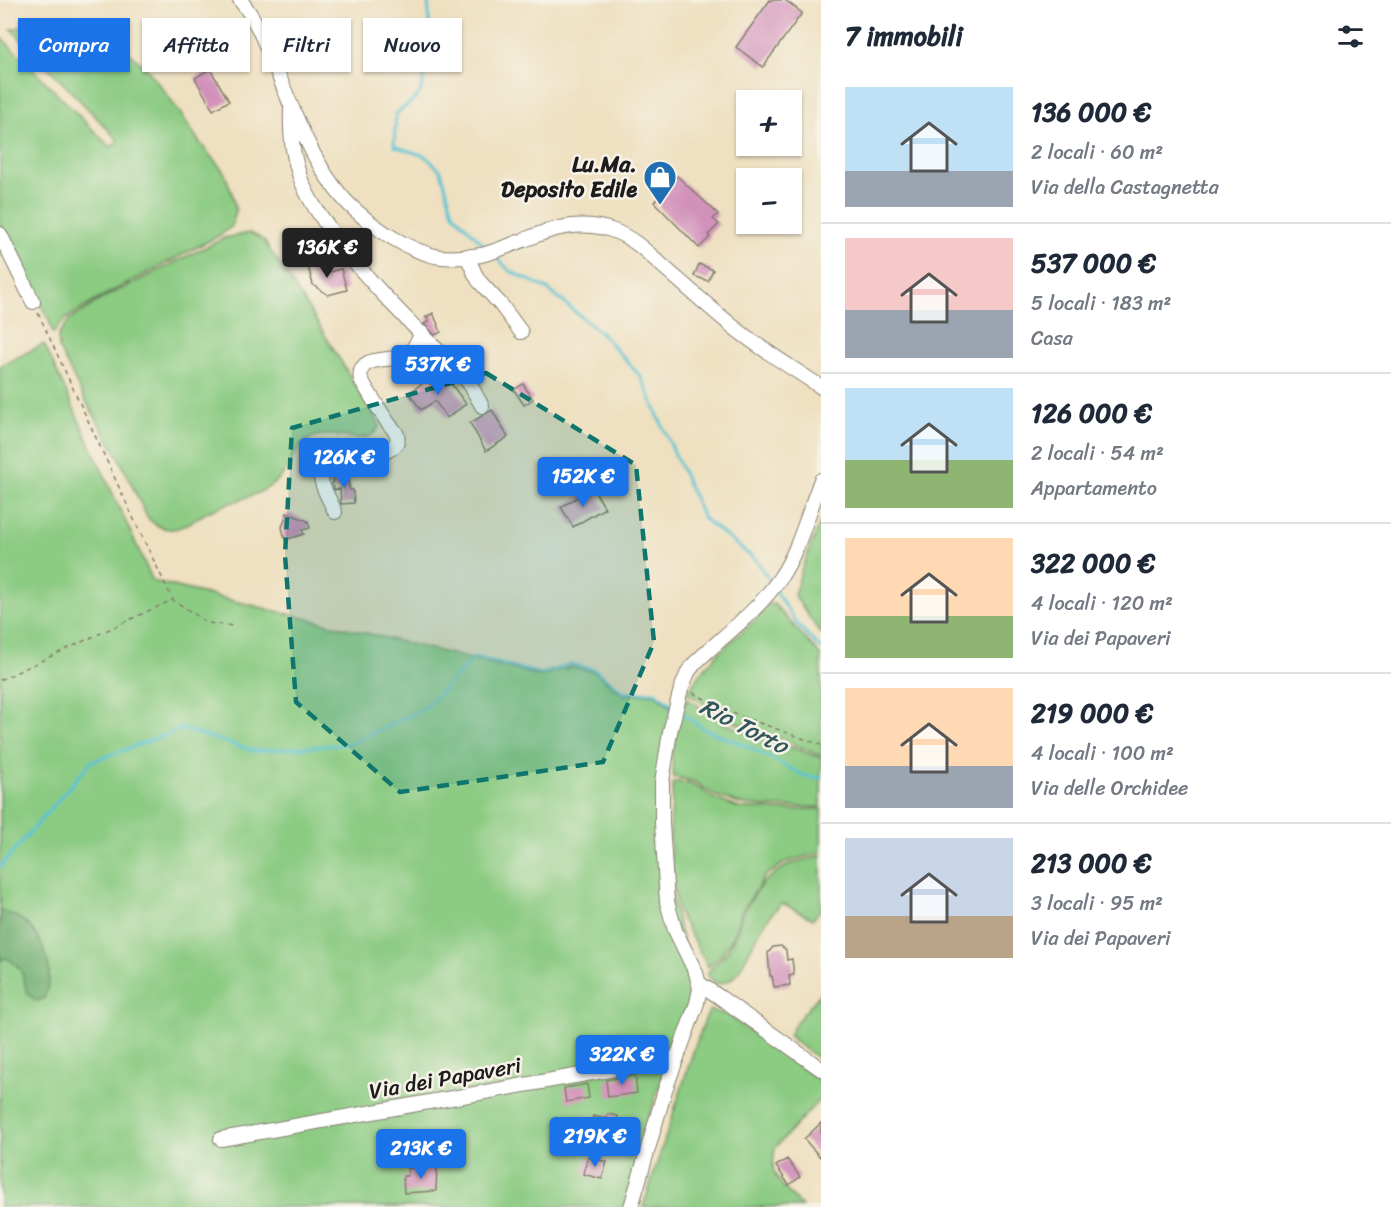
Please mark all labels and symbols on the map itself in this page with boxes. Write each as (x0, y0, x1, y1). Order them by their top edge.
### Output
place label: Lu.Ma. Deposito Edile (501, 145, 637, 209)
shop icon: Lu.Ma. Deposito Edile (642, 159, 678, 206)
pin: 136K € (278, 228, 376, 279)
pin: 537K € (389, 345, 487, 396)
pin: 126K € (295, 438, 393, 489)
pin: 152K € (534, 457, 632, 508)
water label: Rio Torto (692, 686, 797, 767)
pin: 322K € (573, 1035, 671, 1086)
street label: Via dei Papaveri (366, 1045, 525, 1111)
pin: 219K € (546, 1117, 644, 1168)
pin: 213K € (372, 1129, 470, 1180)

